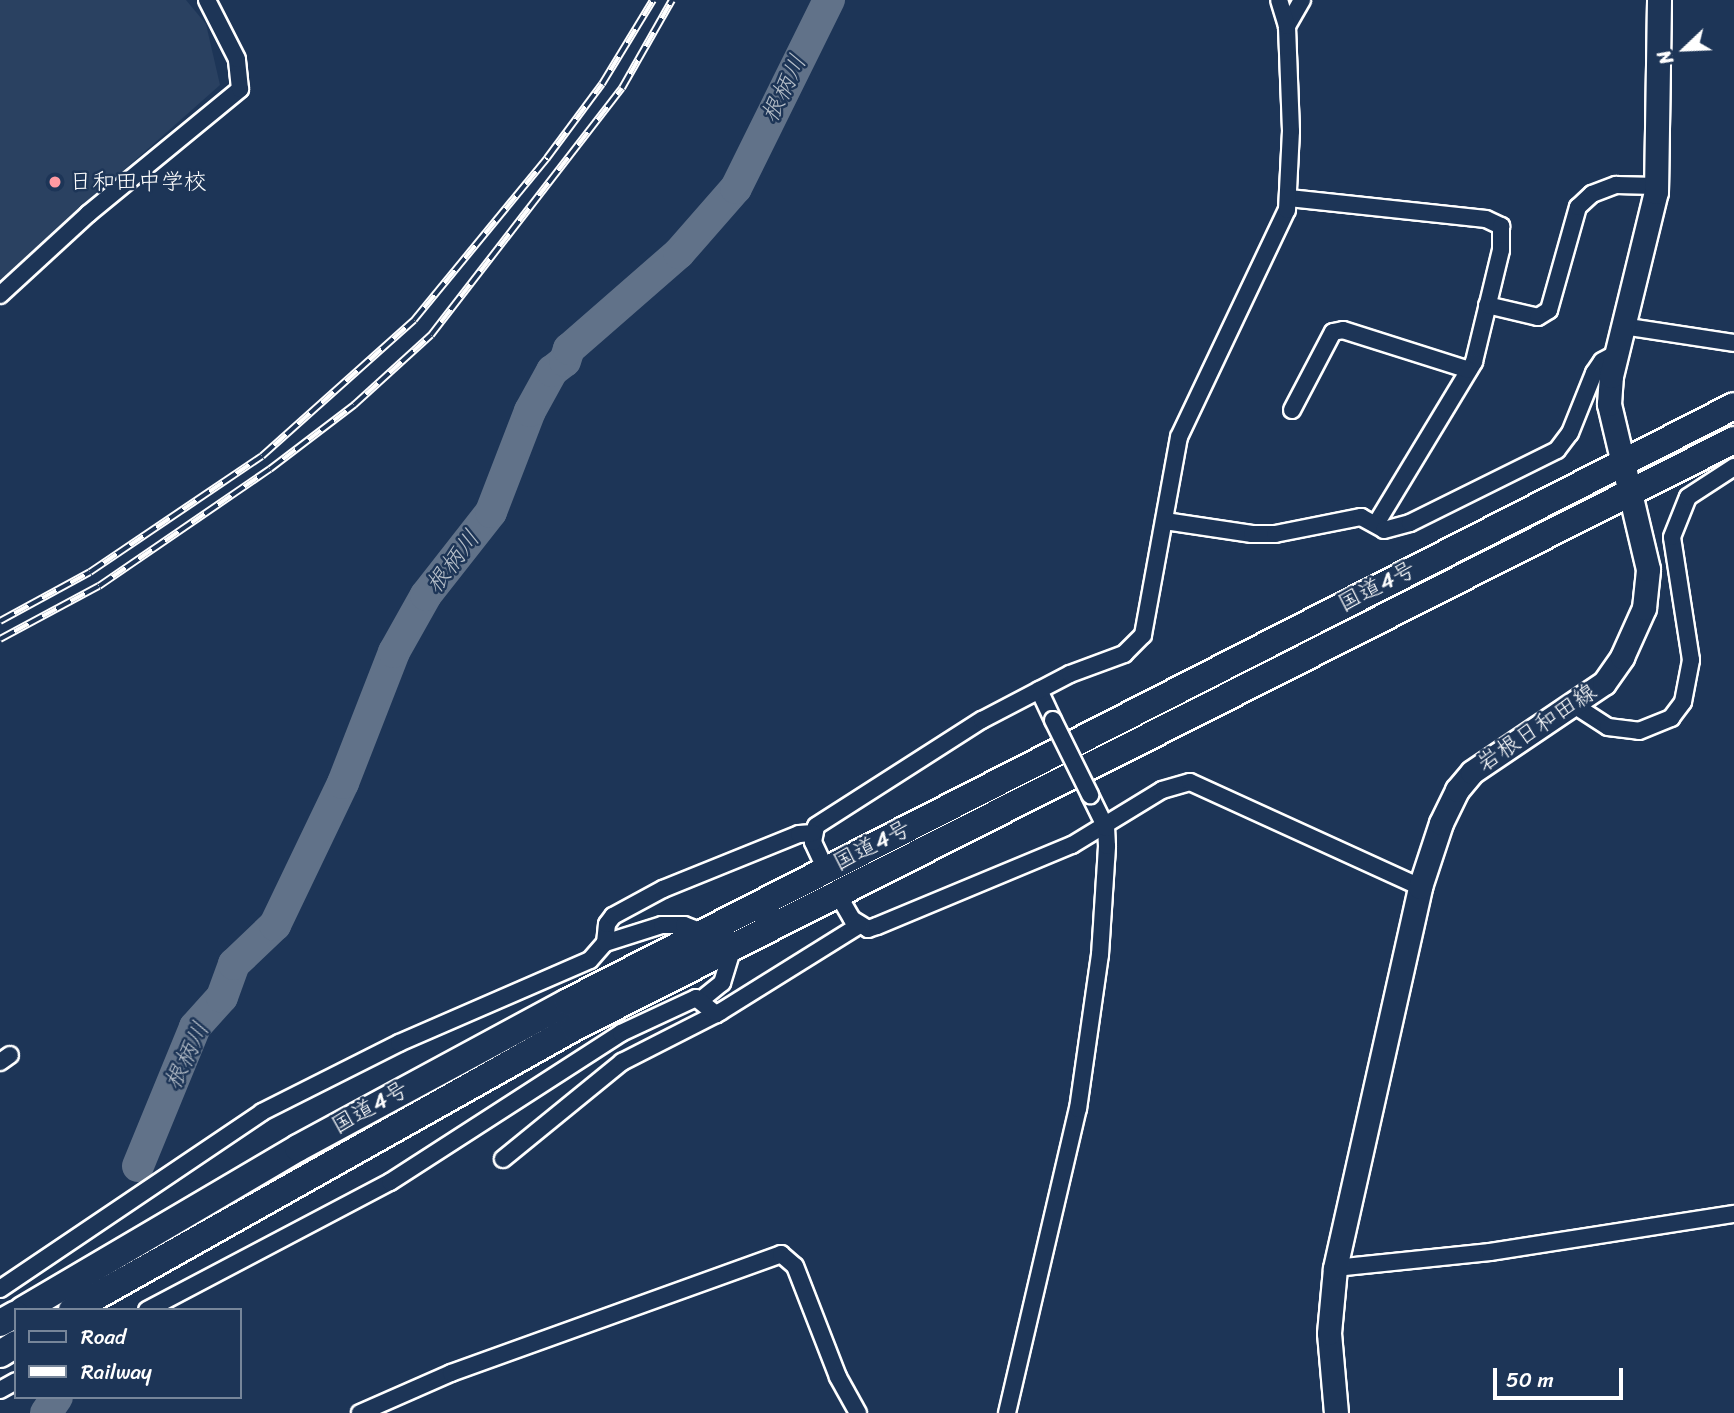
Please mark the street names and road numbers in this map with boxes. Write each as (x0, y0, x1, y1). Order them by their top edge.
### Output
street label: 国道4号 (1334, 556, 1420, 618)
street label: 岩根日和田線 (1472, 678, 1602, 778)
street label: 国道4号 (829, 815, 915, 877)
street label: 国道4号 (327, 1076, 413, 1140)

